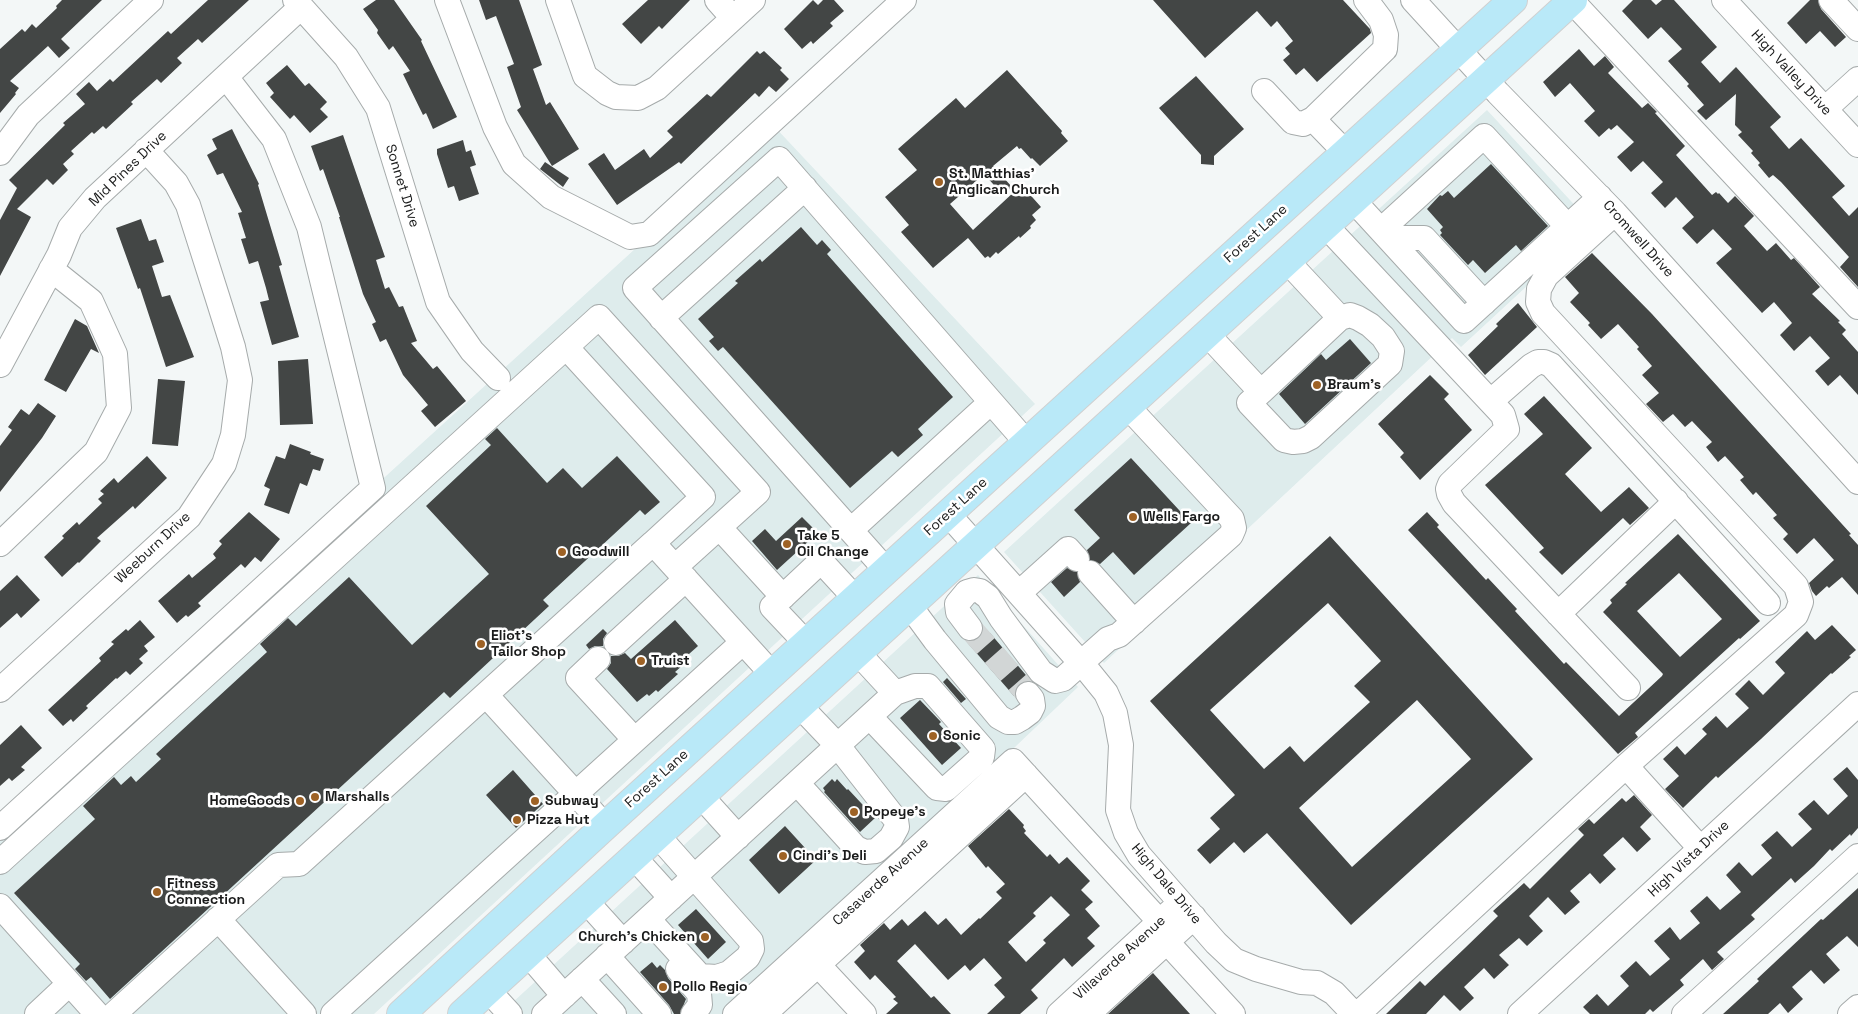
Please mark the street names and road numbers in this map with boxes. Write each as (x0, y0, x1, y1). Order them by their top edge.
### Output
street label: High Valley Drive (1747, 27, 1835, 119)
street label: Mid Pines Drive (86, 128, 170, 210)
street label: Sonnet Drive (381, 142, 423, 230)
street label: Cromwell Drive (1599, 197, 1677, 281)
street label: Forest Lane (1221, 201, 1291, 267)
street label: Forest Lane (921, 474, 991, 540)
street label: Weeburn Drive (112, 509, 194, 587)
street label: Forest Lane (622, 746, 692, 812)
street label: High Vista Drive (1645, 817, 1733, 901)
street label: Casaverde Avenue (830, 835, 932, 929)
street label: High Dale Drive (1127, 840, 1205, 928)
street label: Villaverde Avenue (1071, 912, 1169, 1004)

